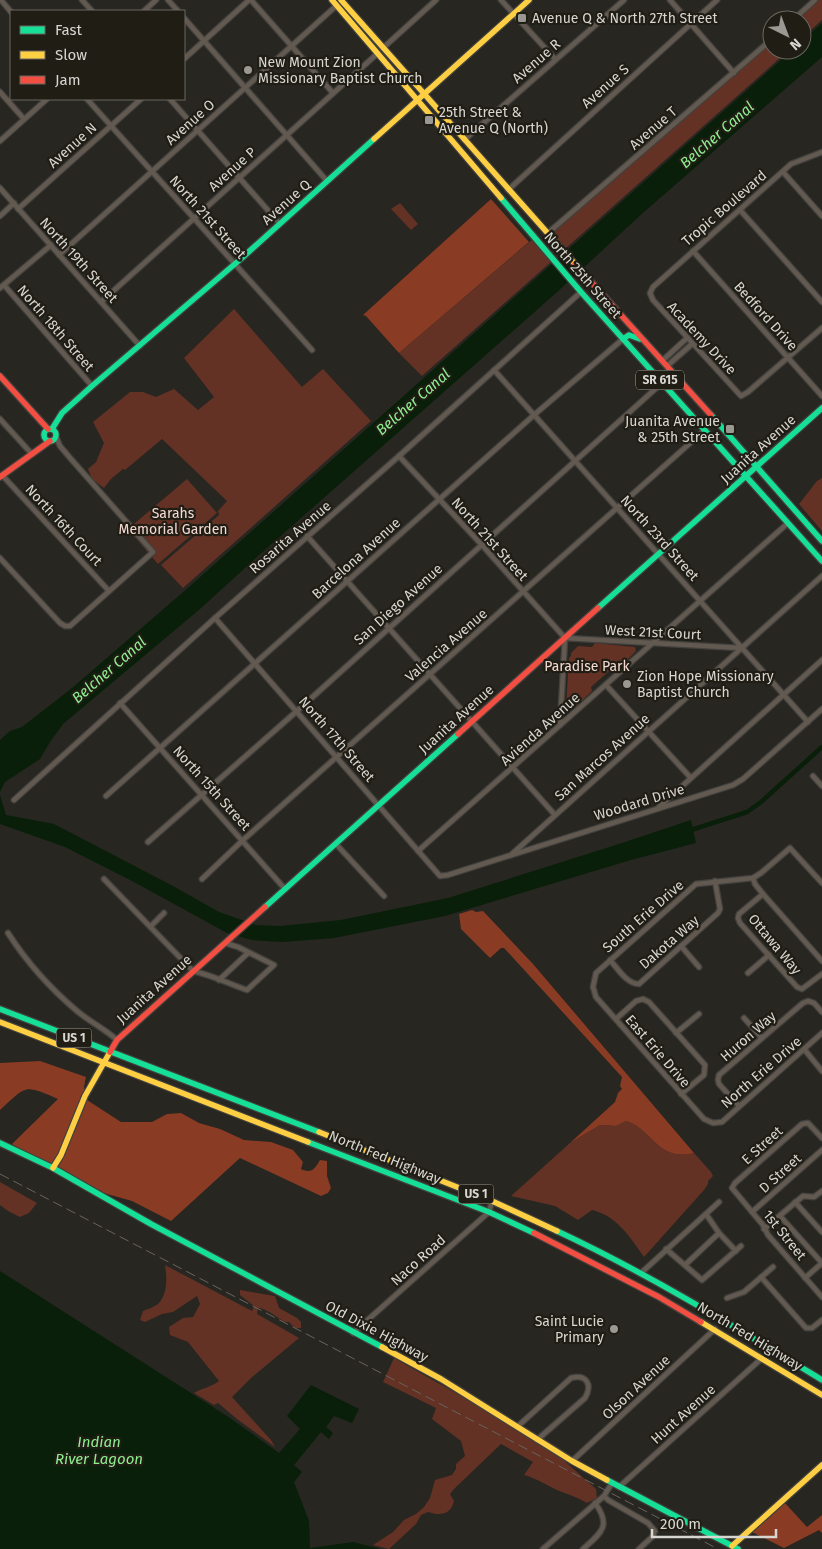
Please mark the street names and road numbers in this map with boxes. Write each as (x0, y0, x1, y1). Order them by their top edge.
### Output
street label: Avenue R (509, 35, 564, 87)
street label: Avenue S (578, 60, 633, 112)
street label: Avenue O (162, 96, 218, 149)
street label: Avenue T (626, 103, 681, 154)
street label: Avenue N (44, 119, 100, 172)
street label: Avenue P (205, 144, 260, 195)
street label: Tropic Boulevard (678, 167, 770, 250)
street label: North 21st Street (166, 172, 250, 263)
street label: Avenue Q (258, 176, 314, 229)
street label: North 19th Street (36, 214, 122, 307)
street label: North 25th Street (540, 229, 625, 323)
street label: Bedford Drive (730, 278, 801, 354)
street label: North 18th Street (14, 282, 98, 376)
street label: Academy Drive (664, 298, 740, 378)
road number: SR 615 (636, 370, 684, 390)
street label: Juanita Avenue (717, 411, 799, 487)
street label: North 16th Court (22, 481, 106, 570)
street label: North 23rd Street (617, 492, 703, 585)
street label: North 21st Street (448, 494, 532, 585)
street label: Rosarita Avenue (246, 497, 335, 577)
street label: Barcelona Avenue (309, 514, 404, 603)
street label: San Diego Avenue (351, 560, 446, 649)
street label: Valencia Avenue (402, 605, 491, 686)
street label: West 21st Court (604, 621, 703, 644)
street label: Juanita Avenue (415, 681, 497, 757)
street label: Avienda Avenue (497, 689, 583, 769)
street label: North 17th Street (295, 693, 379, 786)
street label: San Marcos Avenue (551, 710, 653, 804)
street label: North 15th Street (169, 742, 255, 835)
street label: Woodard Drive (592, 781, 686, 824)
street label: South Erie Drive (599, 877, 687, 956)
street label: Ottawa Way (744, 911, 805, 978)
street label: Dakota Way (636, 912, 703, 973)
street label: Juanita Avenue (113, 951, 195, 1027)
street label: Huron Way (717, 1008, 780, 1065)
street label: East Erie Drive (621, 1011, 694, 1091)
road number: US 1 (56, 1028, 92, 1048)
street label: North Erie Drive (718, 1033, 805, 1112)
street label: E Street (738, 1122, 787, 1168)
street label: North Fed Highway (326, 1127, 443, 1188)
street label: D Street (756, 1149, 806, 1197)
road number: US 1 (458, 1184, 494, 1204)
street label: 1st Street (759, 1207, 810, 1264)
street label: Naco Road (387, 1231, 449, 1289)
street label: Old Dixie Highway (322, 1297, 431, 1366)
street label: North Fed Highway (694, 1298, 805, 1374)
street label: Olson Avenue (599, 1352, 674, 1423)
street label: Hunt Avenue (648, 1381, 719, 1448)

